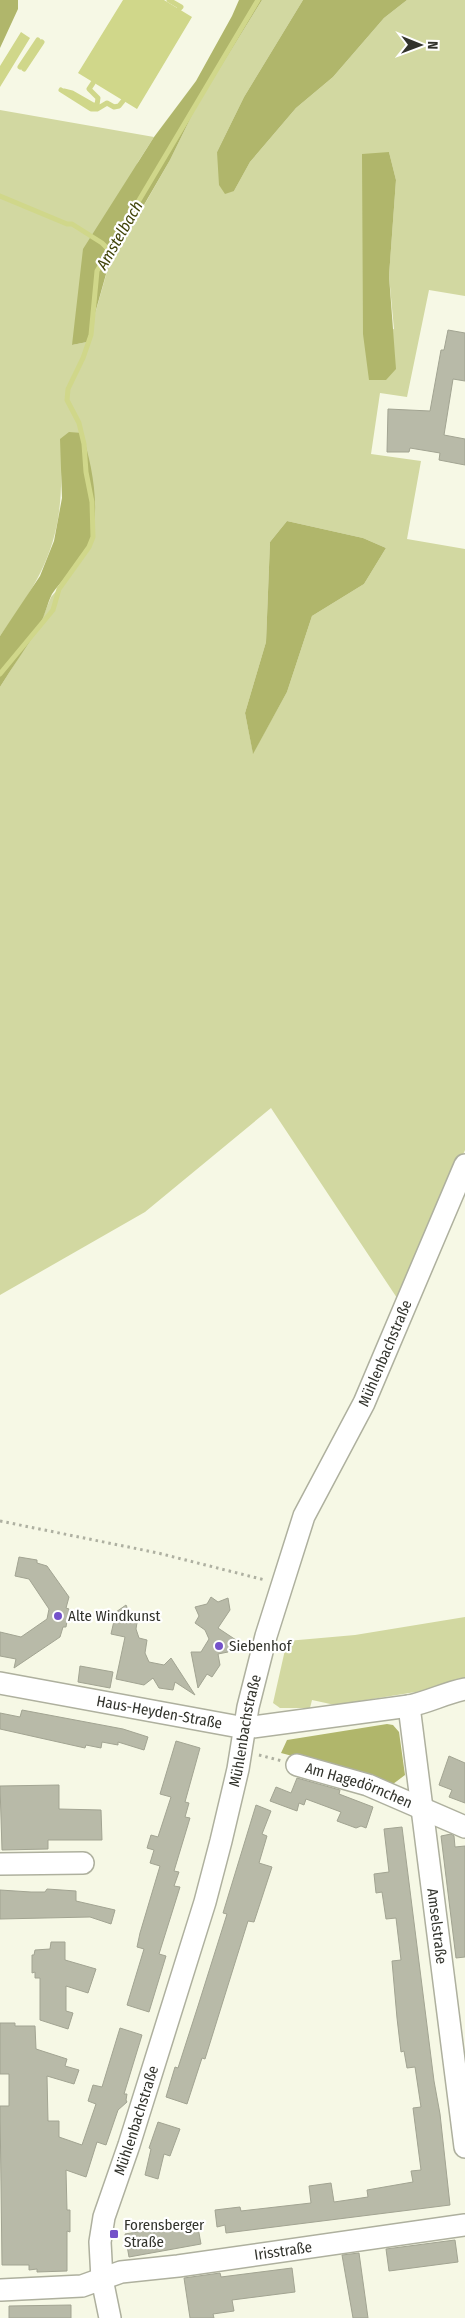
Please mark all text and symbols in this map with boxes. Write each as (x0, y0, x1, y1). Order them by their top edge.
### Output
north arrow (395, 20, 445, 70)
text: N (424, 41, 441, 50)
water label: Amstelbach (92, 198, 147, 274)
street label: Mühlenbachstraße (355, 1297, 416, 1409)
place label: Alte Windkunst (68, 1607, 160, 1625)
marker: Alte Windkunst (52, 1610, 64, 1622)
place label: Siebenhof (229, 1637, 293, 1655)
marker: Siebenhof (213, 1640, 225, 1652)
street label: Mühlenbachstraße (225, 1673, 265, 1789)
street label: Haus-Heyden-Straße (95, 1692, 224, 1733)
street label: Am Hagedörnchen (303, 1759, 415, 1812)
street label: Amselstraße (423, 1887, 451, 1965)
street label: Mühlenbachstraße (110, 2063, 162, 2178)
place label: Forensberger Straße (124, 2216, 205, 2251)
marker: Forensberger Straße (108, 2228, 120, 2240)
street label: Irisstraße (253, 2238, 313, 2264)

